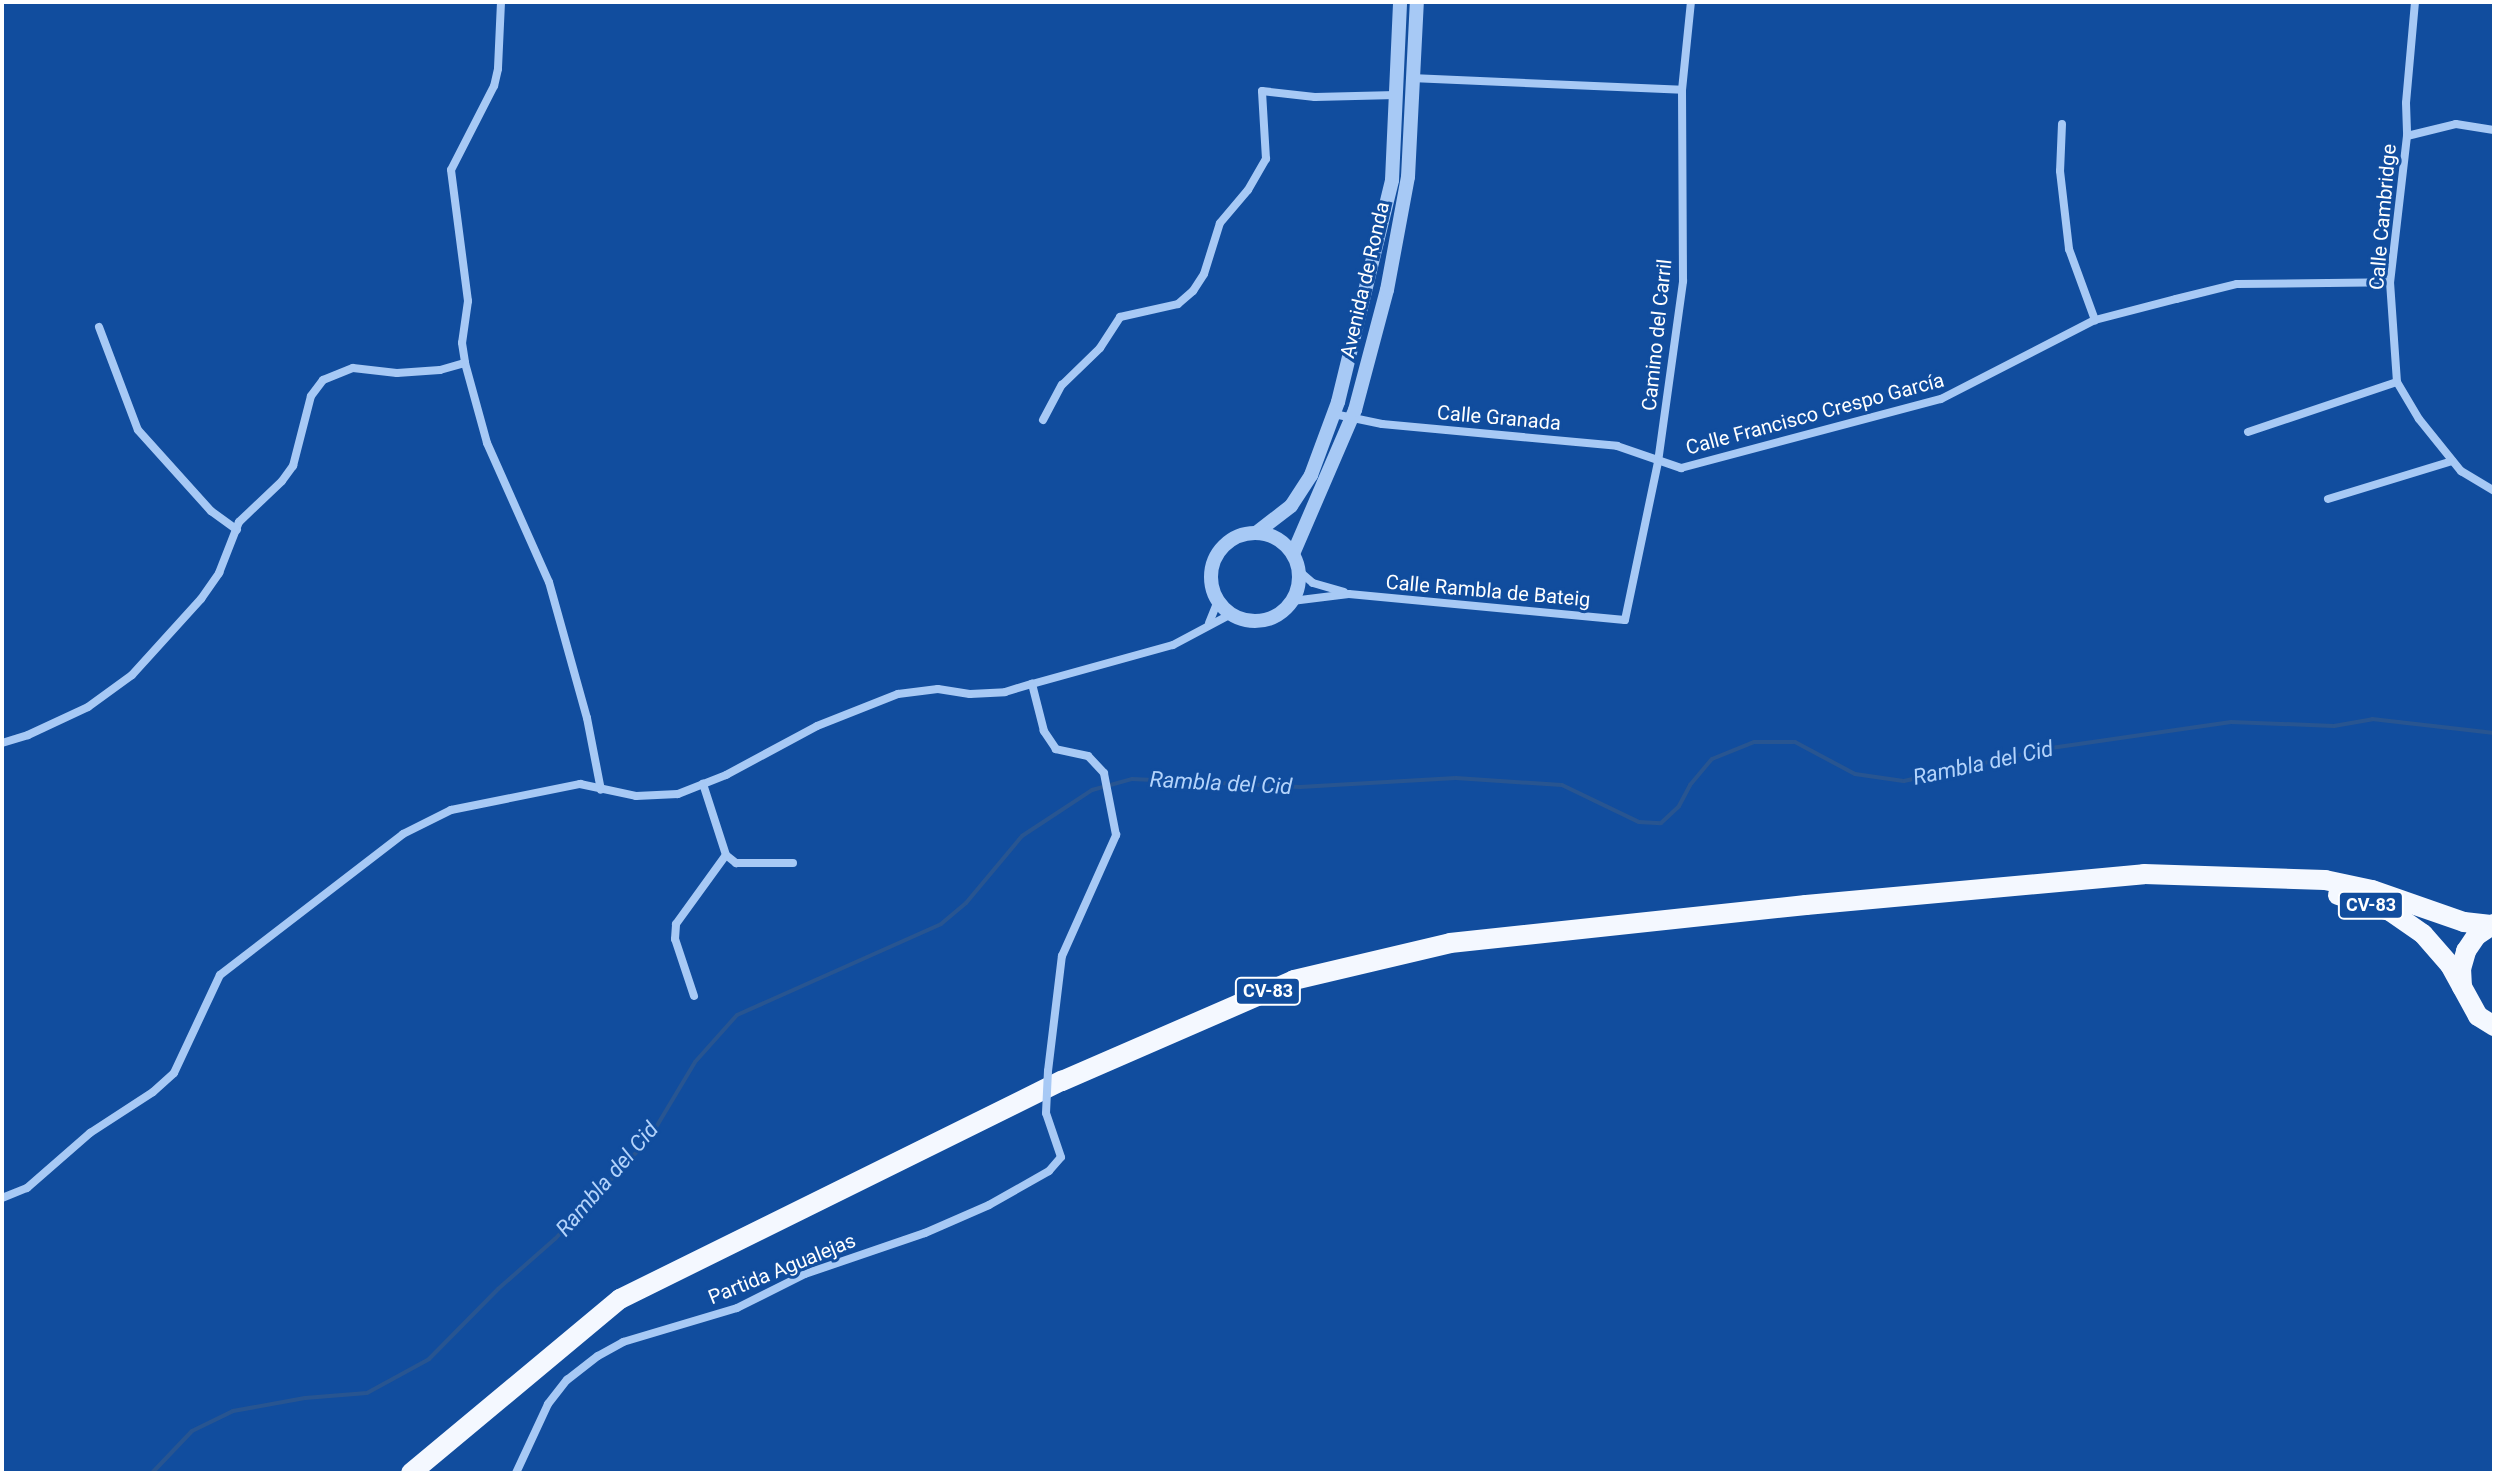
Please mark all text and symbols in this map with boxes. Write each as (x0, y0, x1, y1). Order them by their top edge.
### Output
street label: Calle Cambridge (2365, 143, 2401, 291)
street label: Avenida de Ronda (1335, 200, 1395, 360)
street label: Camino del Carril (1637, 258, 1677, 412)
street label: Calle Francisco Crespo García (1683, 368, 1947, 460)
street label: Calle Granada (1436, 401, 1562, 435)
street label: Calle Rambla de Bateig (1385, 570, 1591, 612)
water label: Rambla del Cid (1910, 735, 2056, 791)
water label: Rambla del Cid (1149, 766, 1293, 800)
road number: CV-83 (2337, 891, 2405, 919)
road number: CV-83 (1234, 977, 1302, 1005)
water label: Rambla del Cid (550, 1116, 664, 1242)
street label: Partida Agualejas (705, 1229, 859, 1309)

